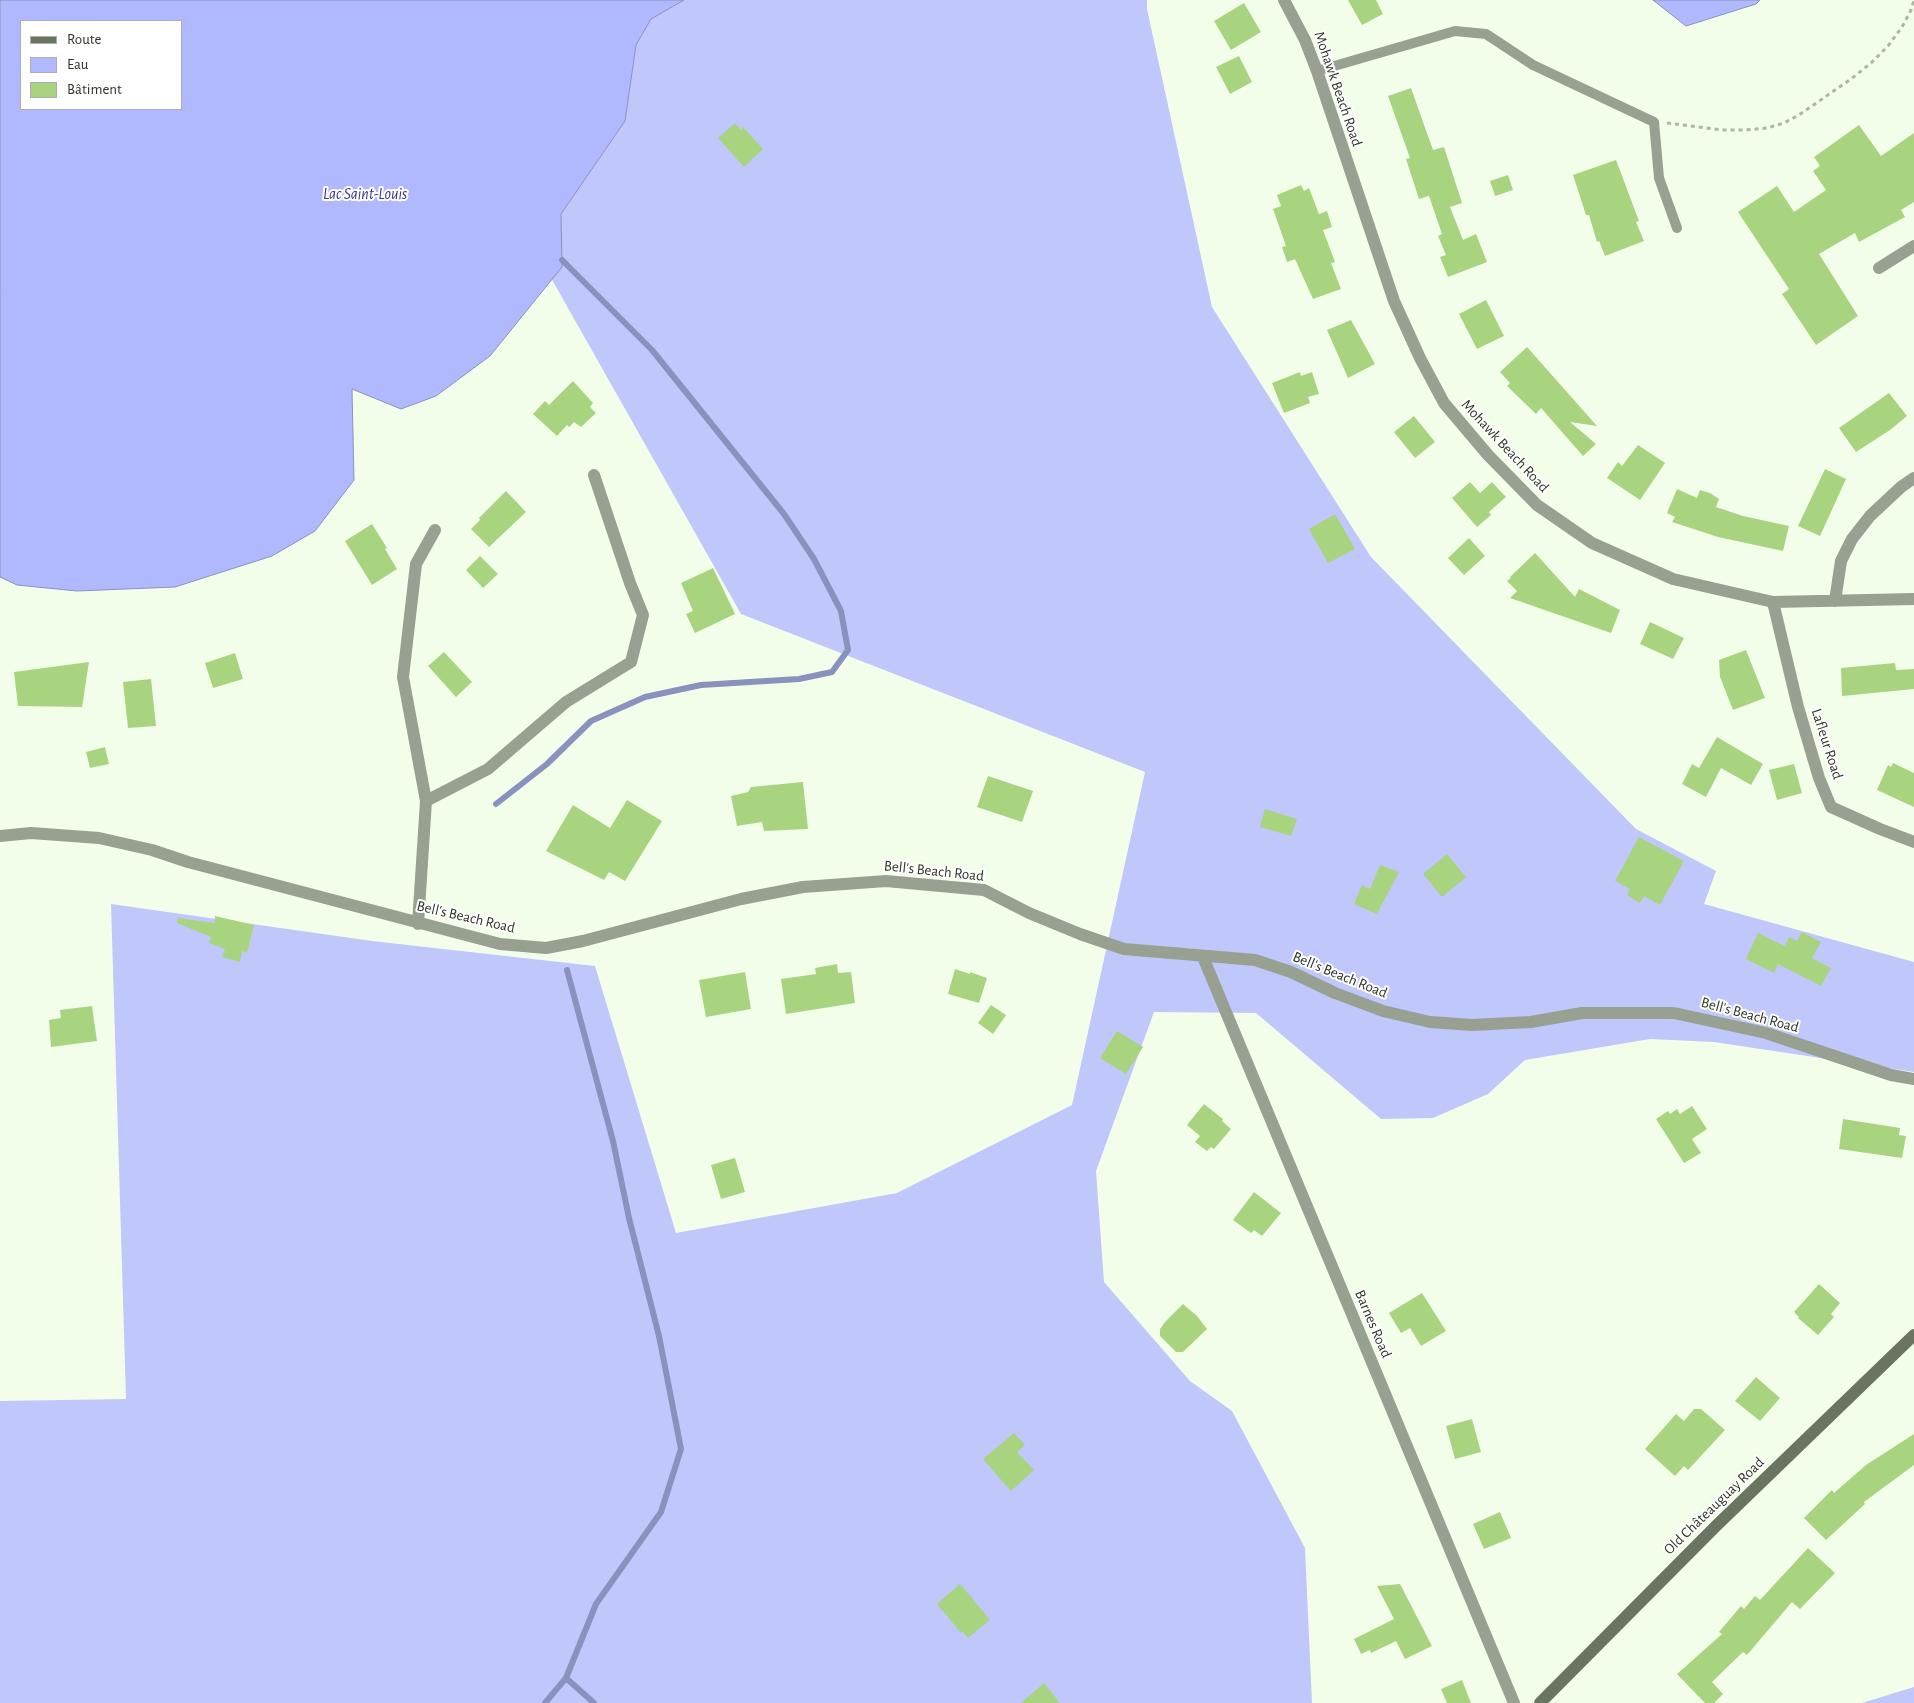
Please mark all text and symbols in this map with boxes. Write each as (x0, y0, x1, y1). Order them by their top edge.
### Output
legend (20, 20, 182, 110)
street label: Mohawk Beach Road (1310, 29, 1366, 149)
text: Route (67, 32, 101, 47)
text: Eau (67, 57, 89, 72)
text: Bâtiment (67, 82, 122, 97)
water label: Lac Saint-Louis (323, 184, 407, 204)
street label: Mohawk Beach Road (1457, 396, 1553, 496)
street label: Lafleur Road (1807, 706, 1847, 782)
street label: Bell's Beach Road (883, 857, 985, 885)
street label: Bell's Beach Road (415, 897, 517, 937)
street label: Bell's Beach Road (1290, 948, 1390, 1002)
street label: Bell's Beach Road (1699, 993, 1801, 1037)
street label: Barnes Road (1351, 1287, 1395, 1361)
street label: Old Châteauguay Road (1660, 1454, 1768, 1558)

